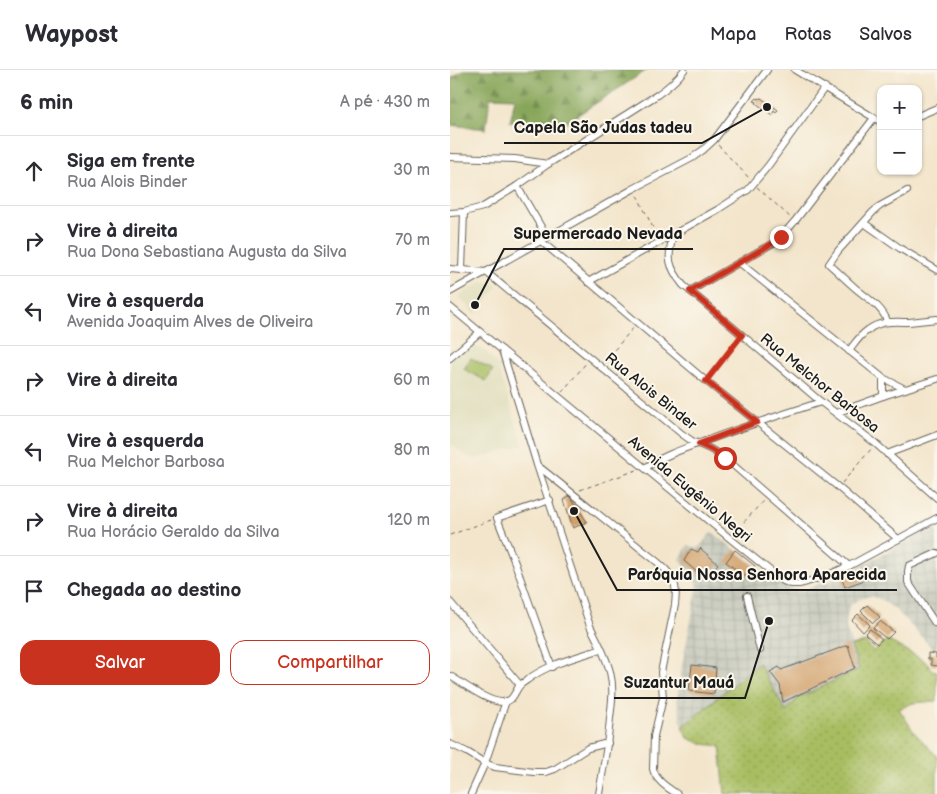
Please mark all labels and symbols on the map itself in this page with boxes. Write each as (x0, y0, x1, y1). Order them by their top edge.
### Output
callout: Capela São Judas tadeu (504, 112, 702, 143)
text: Capela São Judas tadeu (514, 119, 692, 138)
callout: Supermercado Nevada (504, 218, 693, 249)
text: Supermercado Nevada (513, 225, 683, 244)
route end (770, 226, 793, 249)
street label: Rua Melchor Barbosa (756, 329, 883, 437)
street label: Rua Alois Binder (601, 349, 701, 435)
street label: Avenida Eugênio Negri (624, 432, 755, 547)
route start (714, 447, 737, 470)
callout: Paróquia Nossa Senhora Aparecida (617, 559, 897, 590)
text: Paróquia Nossa Senhora Aparecida (627, 566, 887, 585)
callout: Suzantur Mauá (614, 667, 745, 698)
text: Suzantur Mauá (624, 674, 734, 693)

